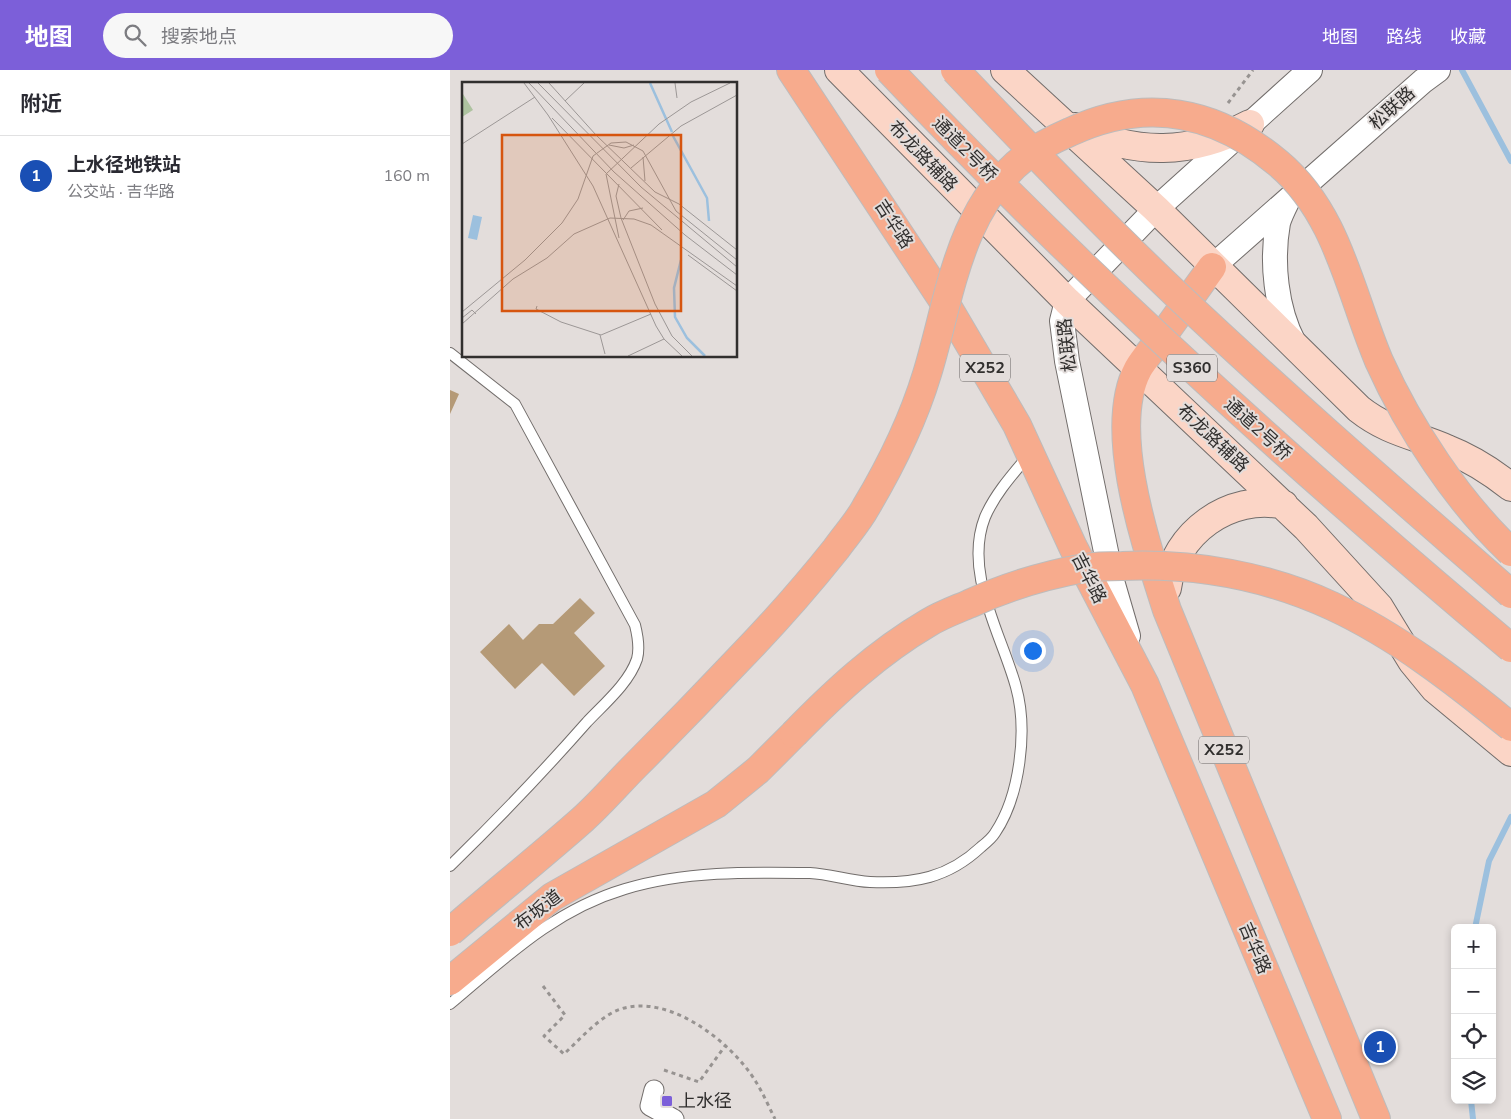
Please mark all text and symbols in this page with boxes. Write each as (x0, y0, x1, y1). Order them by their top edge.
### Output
search box (103, 13, 453, 58)
text: 地图 (25, 21, 73, 53)
icon: search (121, 21, 149, 49)
text: 搜索地点 (161, 24, 237, 50)
text: 地图 (1322, 25, 1358, 49)
text: 路线 (1386, 25, 1422, 49)
text: 收藏 (1450, 25, 1486, 49)
street label: 松联路 (1364, 81, 1420, 135)
inset map (462, 82, 738, 358)
text: 附近 (20, 90, 62, 118)
street label: 通道2号桥 (927, 111, 1003, 187)
street label: 布龙路辅路 (883, 115, 963, 197)
text: 上水径地铁站 (67, 152, 181, 178)
text: 1 (31, 165, 41, 187)
text: 160 m (383, 165, 430, 187)
text: 公交站 · 吉华路 (67, 181, 175, 203)
street label: 吉华路 (869, 195, 919, 253)
street label: 松联路 (1052, 317, 1082, 373)
road number: X252 (960, 354, 1010, 382)
road number: S360 (1167, 354, 1217, 382)
street label: 通道2号桥 (1219, 392, 1297, 466)
street label: 布龙路辅路 (1172, 399, 1254, 477)
street label: 吉华路 (1066, 548, 1112, 608)
your location (1020, 638, 1046, 664)
road number: X252 (1199, 736, 1249, 764)
street label: 布坂道 (509, 884, 567, 936)
street label: 吉华路 (1233, 918, 1277, 978)
map controls (1451, 924, 1496, 1104)
button: + (1451, 924, 1496, 969)
button: − (1451, 969, 1496, 1014)
button: locate (1451, 1014, 1496, 1059)
pin: 1 (1364, 1028, 1396, 1066)
button: layers (1451, 1059, 1496, 1104)
place label: 上水径 (678, 1089, 732, 1113)
marker: 上水径 (660, 1094, 674, 1108)

